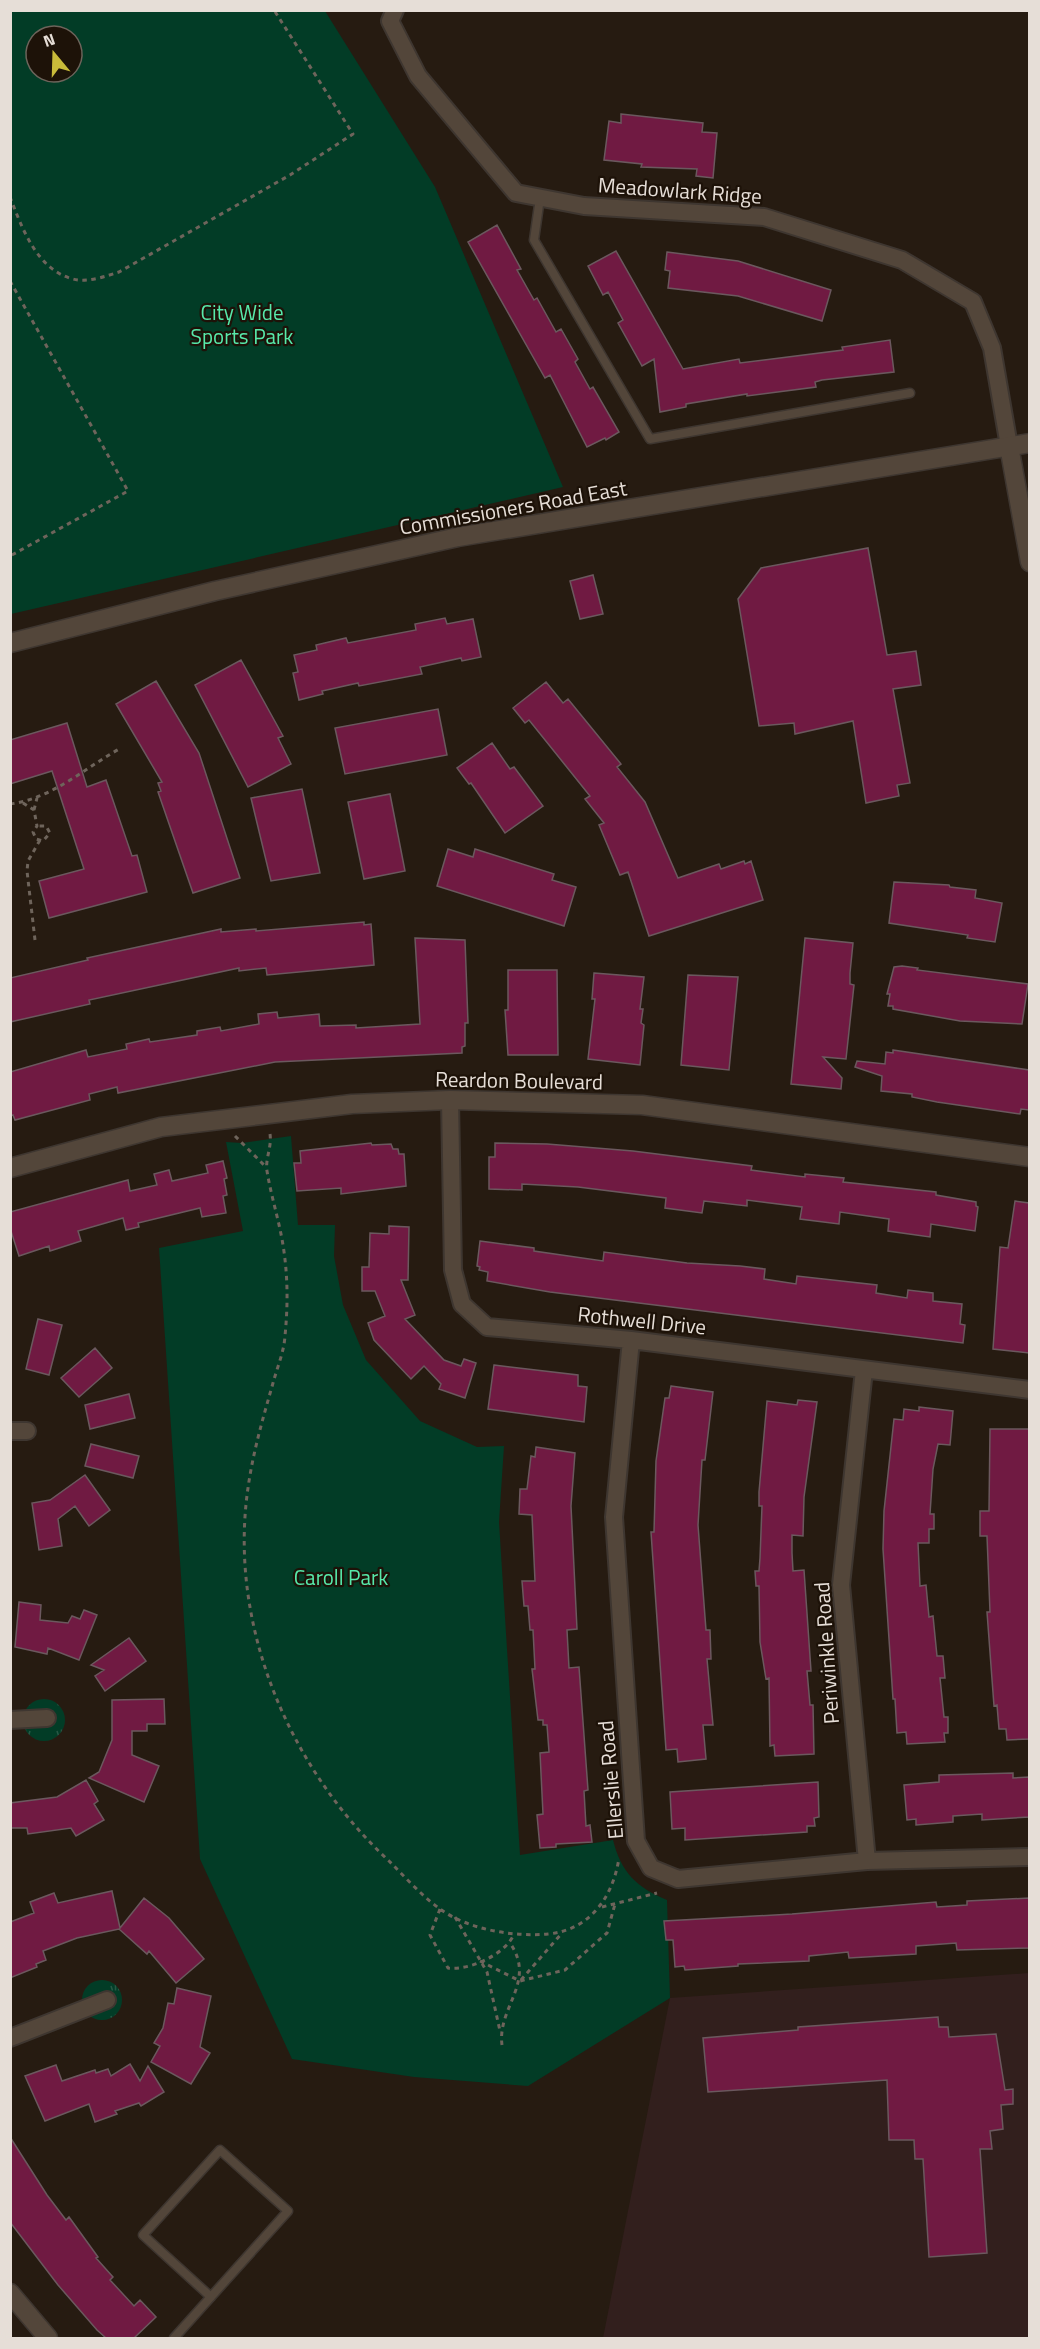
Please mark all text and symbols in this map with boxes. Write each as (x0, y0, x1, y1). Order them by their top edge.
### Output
north arrow (24, 24, 84, 84)
text: N (40, 27, 58, 53)
street label: Meadowlark Ridge (597, 168, 763, 212)
park label: City Wide Sports Park (191, 296, 293, 352)
street label: Commissioners Road East (397, 471, 630, 543)
street label: Reardon Boulevard (435, 1063, 603, 1097)
street label: Rothwell Drive (576, 1297, 708, 1343)
park label: Caroll Park (294, 1561, 388, 1593)
street label: Periwinkle Road (805, 1581, 847, 1725)
street label: Ellerslie Road (589, 1719, 631, 1841)

